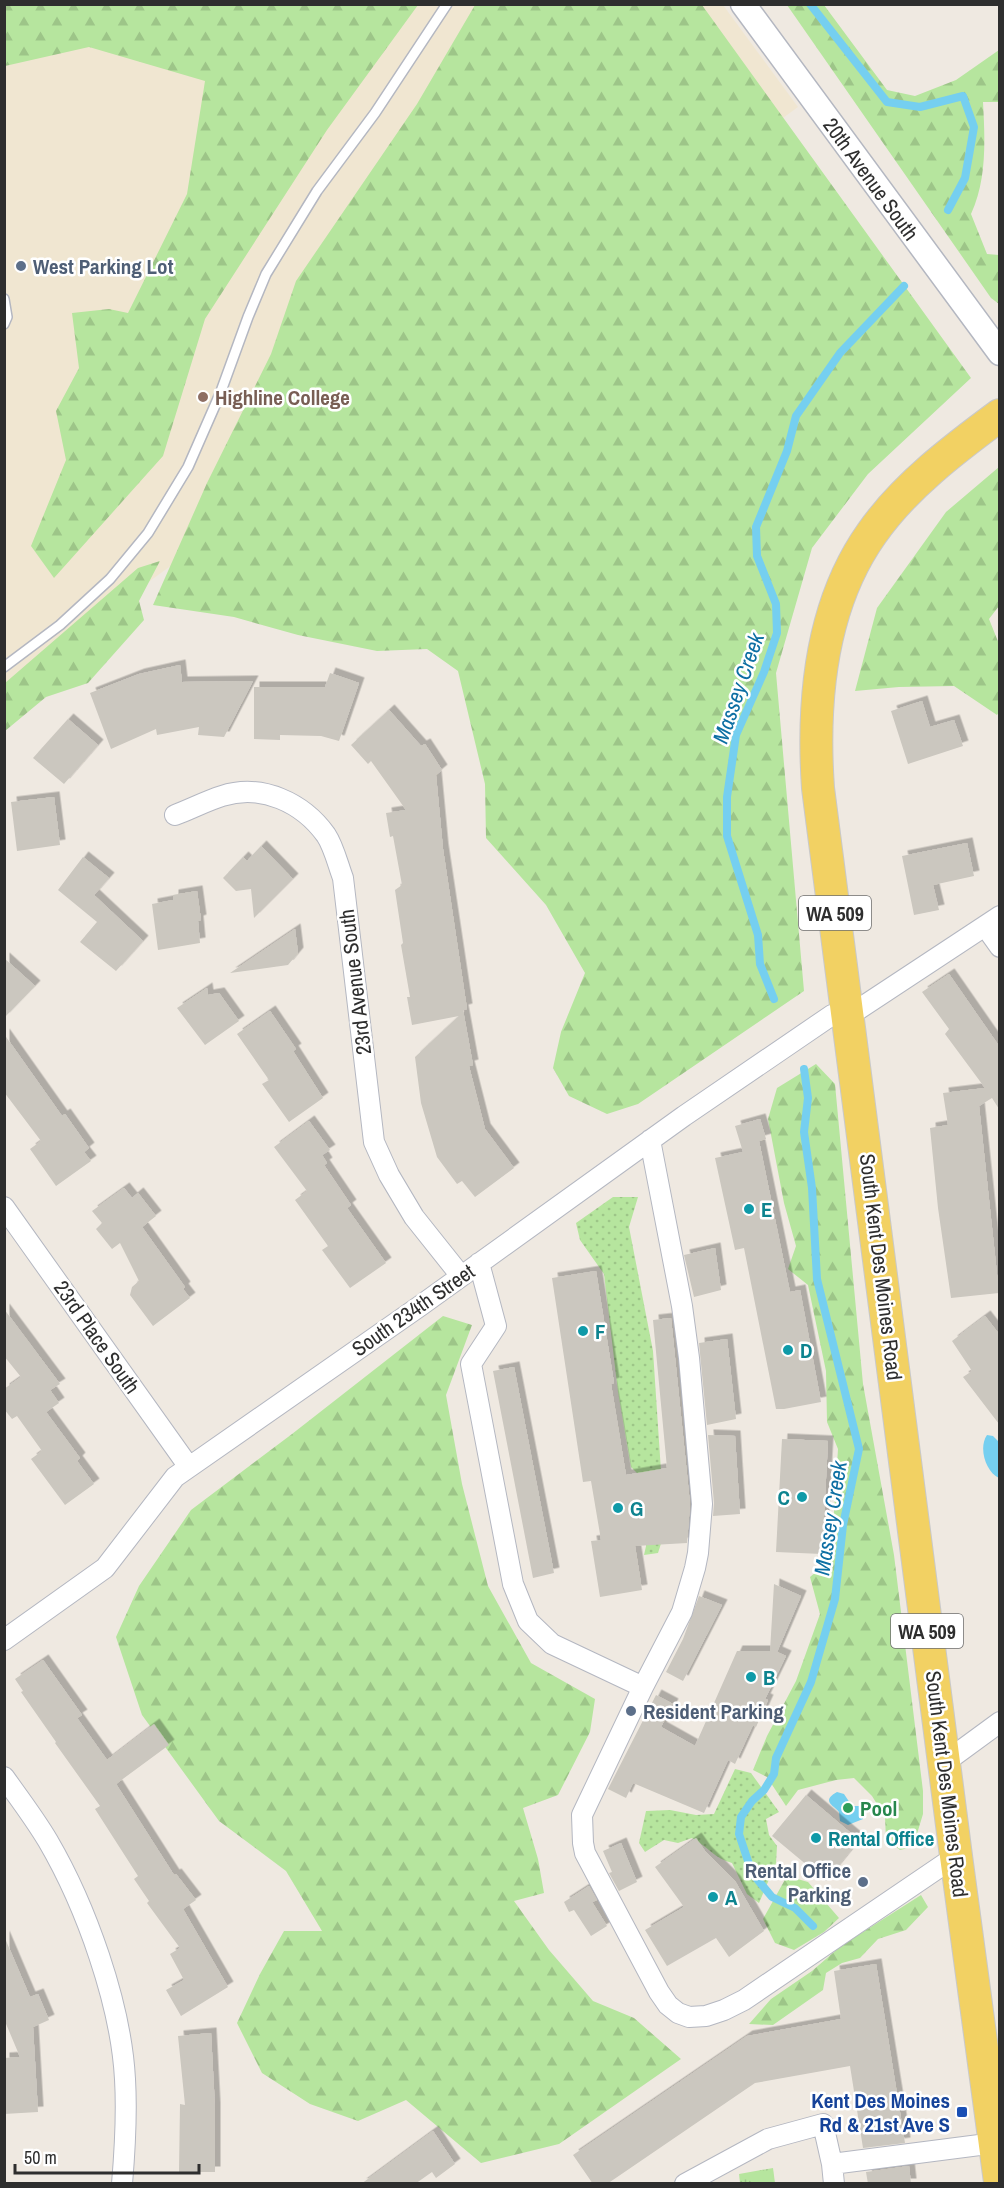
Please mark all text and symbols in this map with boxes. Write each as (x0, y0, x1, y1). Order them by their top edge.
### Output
street label: 20th Avenue South (817, 112, 925, 246)
place label: West Parking Lot (33, 252, 174, 281)
marker: West Parking Lot (14, 259, 28, 273)
place label: Highline College (215, 383, 350, 412)
marker: Highline College (196, 390, 210, 404)
water label: Massey Creek (705, 628, 771, 747)
road number: WA 509 (799, 896, 871, 930)
street label: 23rd Avenue South (332, 908, 378, 1056)
street label: South Kent Des Moines Road (853, 1152, 909, 1382)
place label: E (761, 1195, 773, 1224)
marker: E (742, 1202, 756, 1216)
street label: South 234th Street (346, 1257, 480, 1363)
street label: 23rd Place South (47, 1275, 147, 1399)
place label: F (595, 1317, 606, 1346)
marker: F (576, 1324, 590, 1338)
place label: D (800, 1336, 812, 1365)
marker: D (781, 1343, 795, 1357)
water label: Massey Creek (806, 1458, 854, 1577)
place label: C (778, 1483, 790, 1512)
marker: C (795, 1490, 809, 1504)
place label: G (630, 1494, 643, 1523)
marker: G (611, 1501, 625, 1515)
road number: WA 509 (891, 1614, 963, 1648)
place label: B (763, 1663, 775, 1692)
street label: South Kent Des Moines Road (919, 1669, 975, 1899)
marker: B (744, 1670, 758, 1684)
place label: Resident Parking (643, 1697, 784, 1726)
marker: Resident Parking (624, 1704, 638, 1718)
place label: Pool (860, 1794, 897, 1823)
marker: Pool (841, 1801, 855, 1815)
place label: Rental Office (828, 1824, 934, 1853)
marker: Rental Office (809, 1831, 823, 1845)
place label: Rental Office Parking (745, 1856, 851, 1909)
marker: Rental Office Parking (856, 1875, 870, 1889)
place label: A (725, 1883, 738, 1912)
marker: A (706, 1890, 720, 1904)
place label: Kent Des Moines Rd & 21st Ave S (811, 2086, 950, 2139)
marker: Kent Des Moines Rd & 21st Ave S (955, 2105, 969, 2119)
scale bar (15, 2137, 200, 2175)
text: 50 m (24, 2145, 57, 2170)

